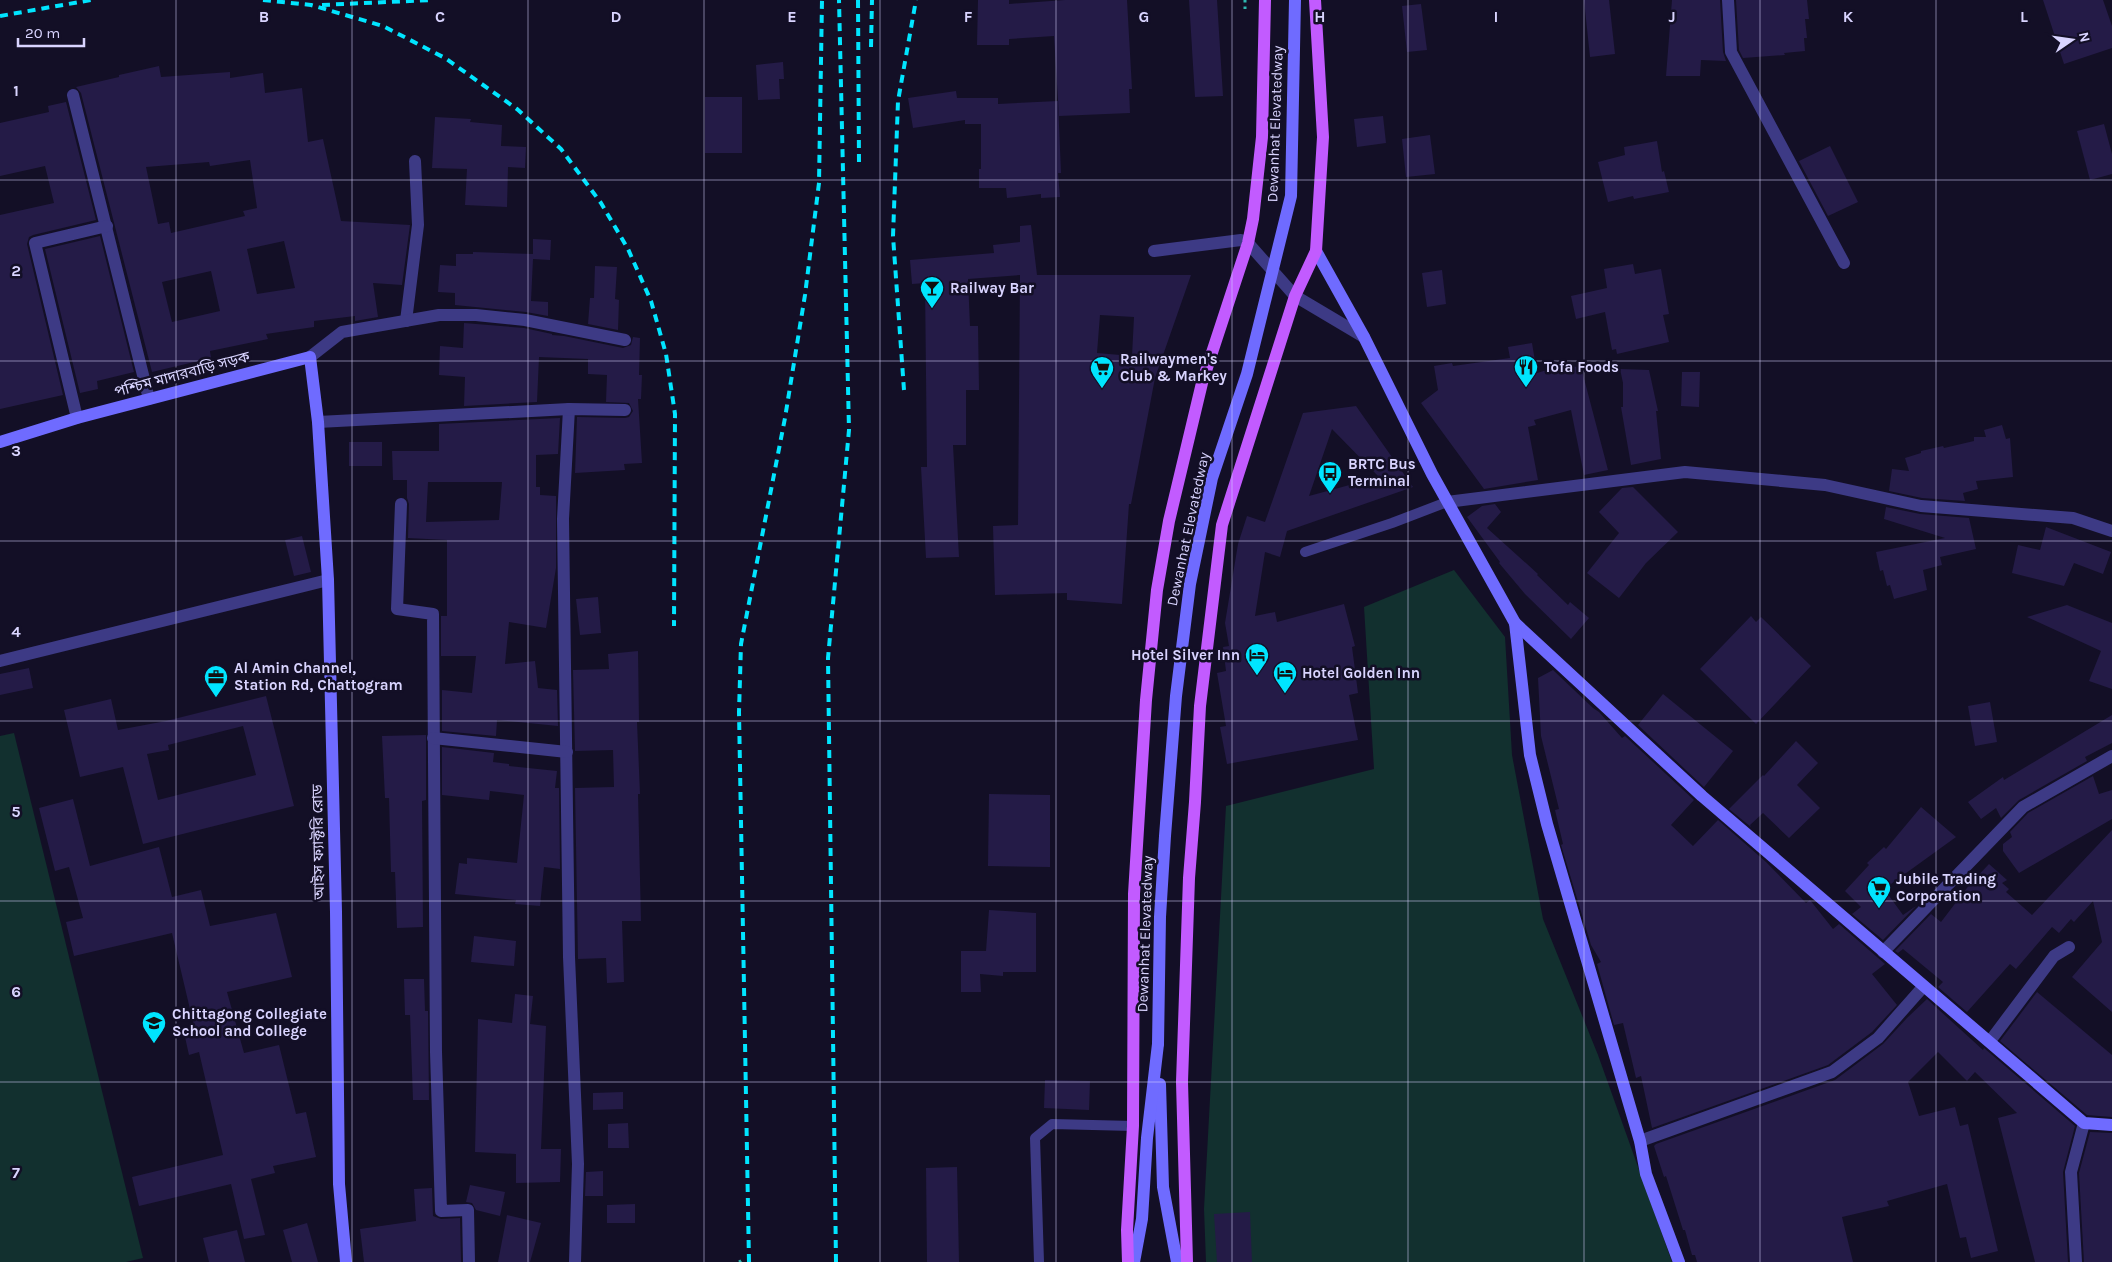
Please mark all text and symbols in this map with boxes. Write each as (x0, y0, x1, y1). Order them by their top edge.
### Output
text: B (259, 7, 269, 26)
text: C (435, 7, 445, 26)
text: D (611, 7, 622, 26)
text: E (787, 7, 797, 26)
text: F (964, 7, 973, 26)
text: G (1139, 7, 1149, 26)
text: H (1314, 7, 1326, 26)
text: I (1494, 7, 1498, 26)
text: J (1668, 7, 1676, 26)
text: K (1843, 7, 1854, 26)
text: L (2020, 7, 2028, 26)
scale bar (18, 15, 84, 47)
north arrow (2047, 15, 2097, 65)
text: 20 m (25, 24, 60, 42)
text: N (2075, 30, 2094, 44)
street label: Dewanhat Elevatedway (1263, 45, 1287, 203)
text: 1 (13, 81, 19, 100)
text: 2 (11, 261, 21, 280)
bar icon: Railway Bar (919, 275, 945, 309)
place label: Railway Bar (950, 279, 1034, 297)
street label: পশ্চিম মাদারবাড়ি সড়ক (112, 347, 253, 401)
place label: Railwaymen's Club & Markey (1120, 350, 1227, 385)
restaurant icon: Tofa Foods (1513, 354, 1539, 388)
supermarket icon: Railwaymen's Club & Markey (1089, 355, 1115, 389)
place label: Tofa Foods (1544, 358, 1619, 376)
text: 3 (11, 441, 21, 460)
street label: Dewanhat Elevatedway (1163, 450, 1213, 608)
place label: BRTC Bus Terminal (1348, 455, 1416, 490)
bus stop icon: BRTC Bus Terminal (1317, 460, 1343, 494)
text: 4 (11, 622, 21, 641)
hotel icon: Hotel Silver Inn (1244, 642, 1270, 676)
place label: Hotel Silver Inn (1131, 646, 1240, 664)
place label: Al Amin Channel, Station Rd, Chattogram (234, 659, 403, 694)
hotel icon: Hotel Golden Inn (1272, 660, 1298, 694)
office icon: Al Amin Channel, Station Rd, Chattogram (203, 664, 229, 698)
place label: Hotel Golden Inn (1302, 664, 1420, 682)
street label: আইস ফ্যাক্টরি রোড (308, 784, 328, 901)
text: 5 (11, 802, 21, 821)
street label: Dewanhat Elevatedway (1133, 855, 1157, 1013)
place label: Jubile Trading Corporation (1896, 870, 1996, 905)
supermarket icon: Jubile Trading Corporation (1866, 875, 1892, 909)
text: 6 (11, 982, 21, 1001)
place label: Chittagong Collegiate School and College (172, 1005, 327, 1040)
school or university icon: Chittagong Collegiate School and College (141, 1010, 167, 1044)
text: 7 (12, 1163, 20, 1182)

